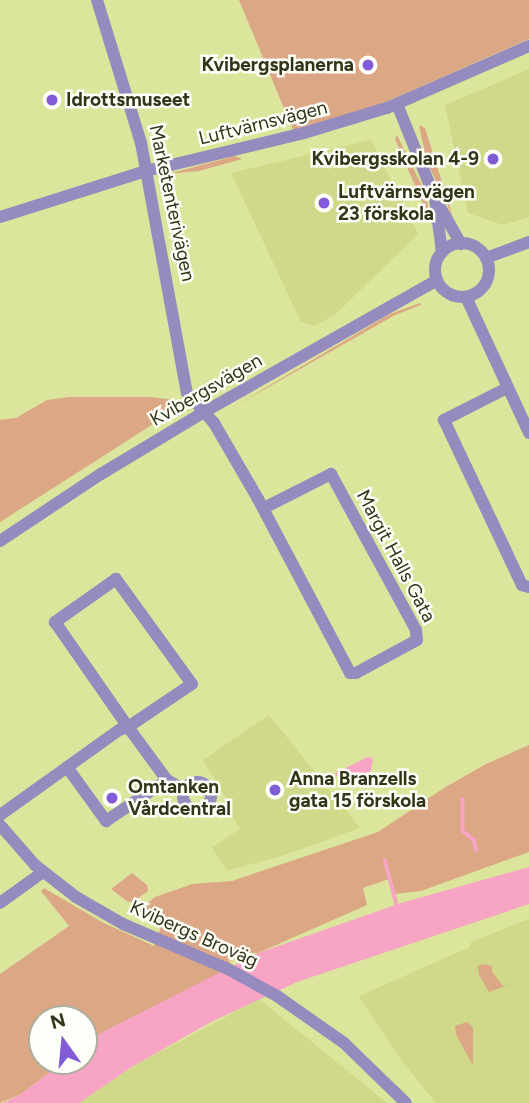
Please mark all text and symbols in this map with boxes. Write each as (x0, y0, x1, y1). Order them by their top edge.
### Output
place label: Kvibergsplanerna (201, 54, 354, 76)
marker: Kvibergsplanerna (360, 57, 376, 73)
place label: Idrottsmuseet (66, 89, 190, 111)
marker: Idrottsmuseet (44, 92, 60, 108)
street label: Luftvärnsvägen (196, 96, 330, 150)
street label: Marketenterivägen (144, 123, 200, 283)
place label: Kvibergsskolan 4-9 (312, 148, 479, 170)
marker: Kvibergsskolan 4-9 (485, 151, 501, 167)
place label: Luftvärnsvägen 23 förskola (338, 181, 475, 225)
marker: Luftvärnsvägen 23 förskola (316, 195, 332, 211)
street label: Kvibergsvägen (146, 349, 266, 431)
street label: Margit Halls Gata (352, 486, 440, 626)
place label: Anna Branzells gata 15 förskola (289, 768, 426, 812)
place label: Omtanken Vårdcentral (128, 776, 231, 820)
marker: Anna Branzells gata 15 förskola (267, 782, 283, 798)
marker: Omtanken Vårdcentral (102, 788, 122, 808)
street label: Kvibergs Broväg (126, 896, 262, 972)
north arrow (28, 1005, 98, 1075)
text: N (48, 1008, 68, 1034)

